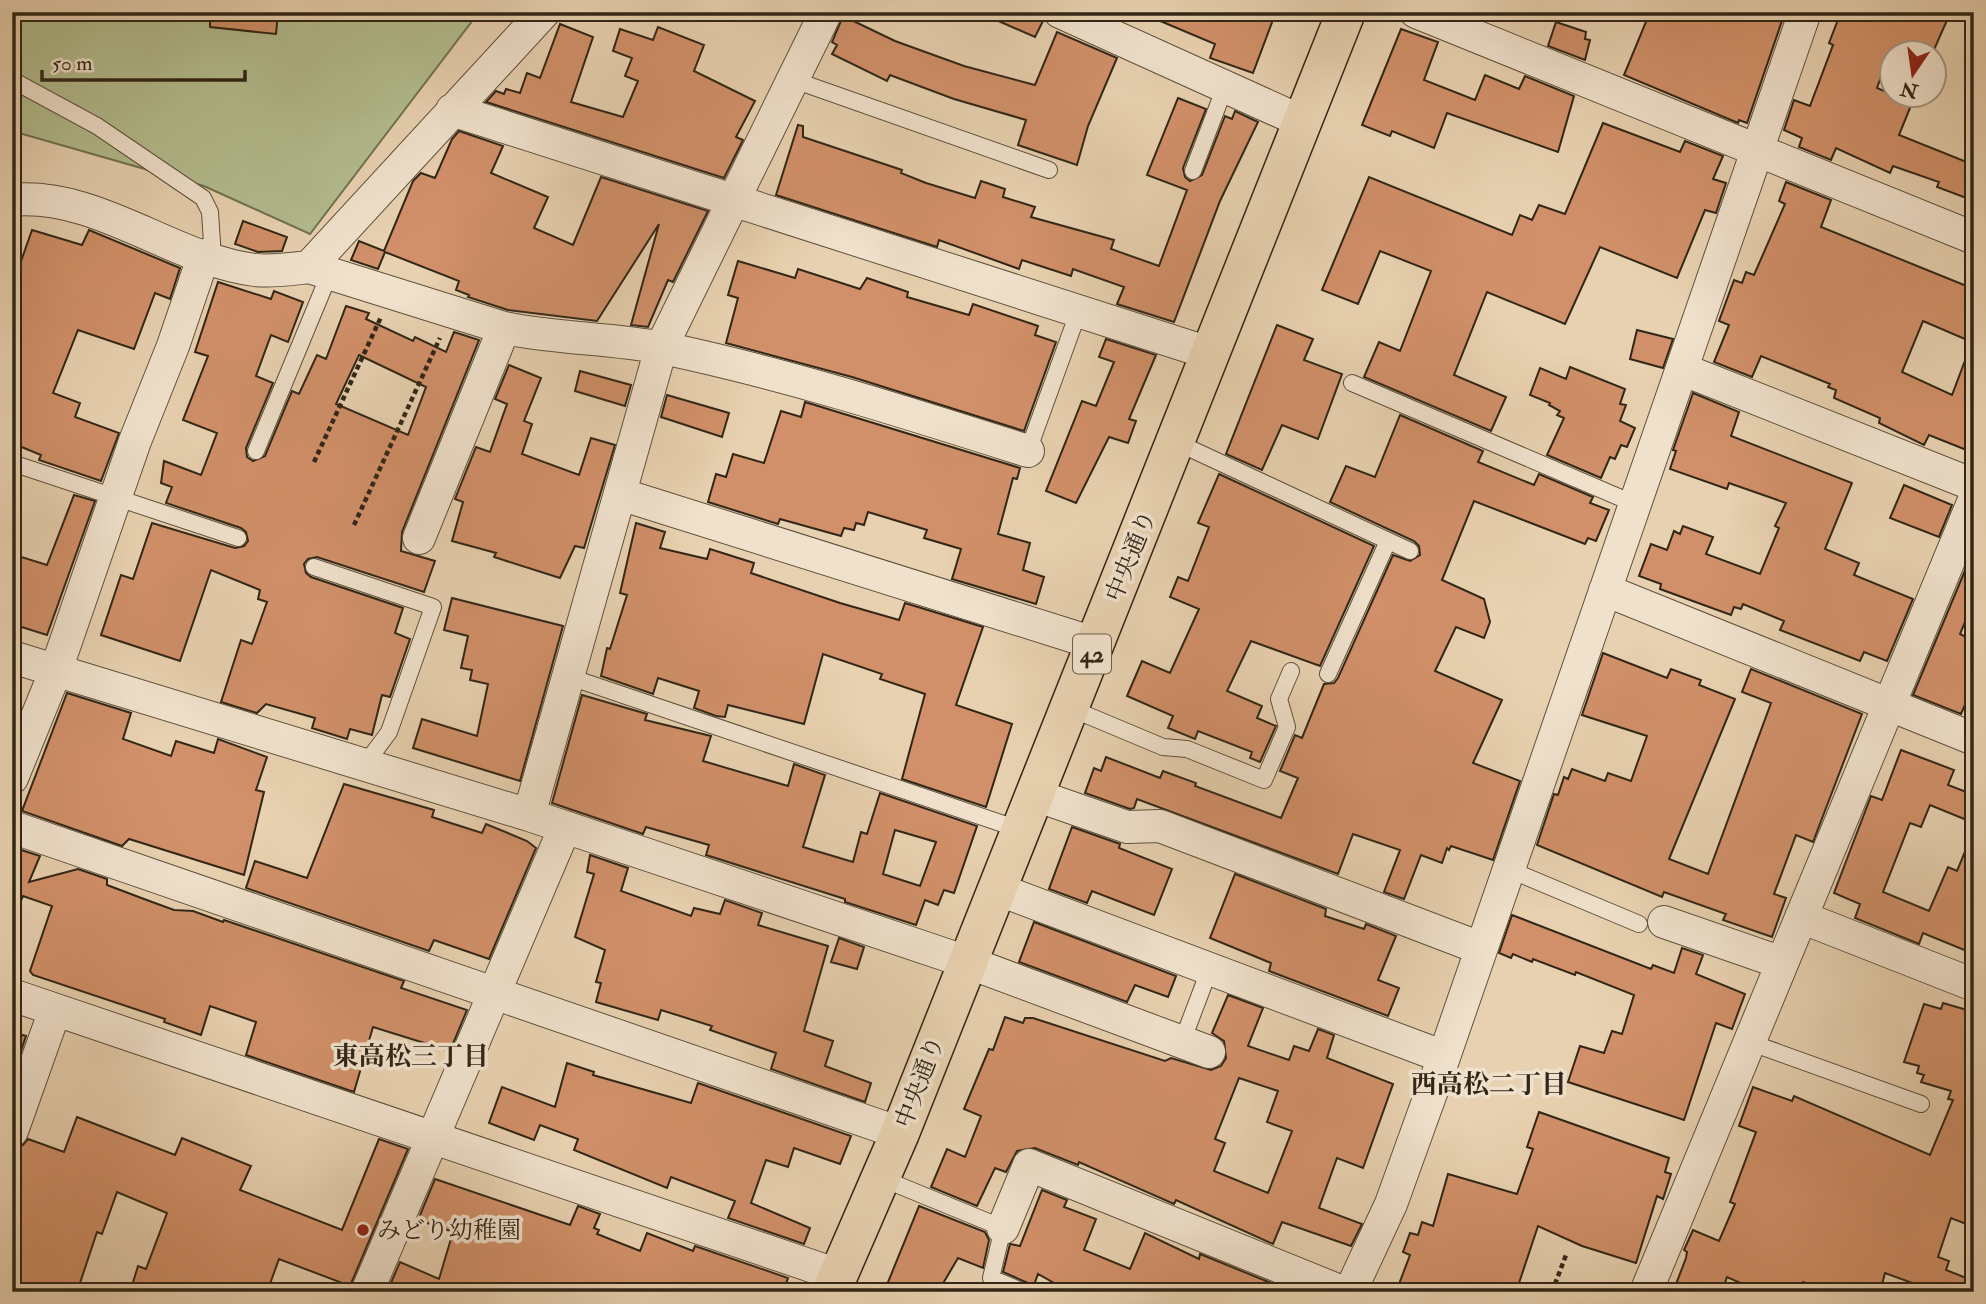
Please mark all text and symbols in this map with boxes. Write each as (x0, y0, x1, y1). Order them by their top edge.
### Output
scale bar (42, 38, 245, 82)
north arrow (1878, 38, 1948, 108)
text: 50 m (52, 50, 93, 77)
text: N (1897, 76, 1921, 103)
street label: 中央通り (1099, 506, 1163, 606)
road number: 42 (1073, 634, 1111, 674)
street label: 中央通り (888, 1032, 952, 1132)
district label: 東高松三丁目 (333, 1041, 489, 1073)
district label: 西高松二丁目 (1411, 1069, 1567, 1101)
place label: みどり幼稚園 (377, 1215, 521, 1246)
marker: みどり幼稚園 (355, 1222, 371, 1238)

